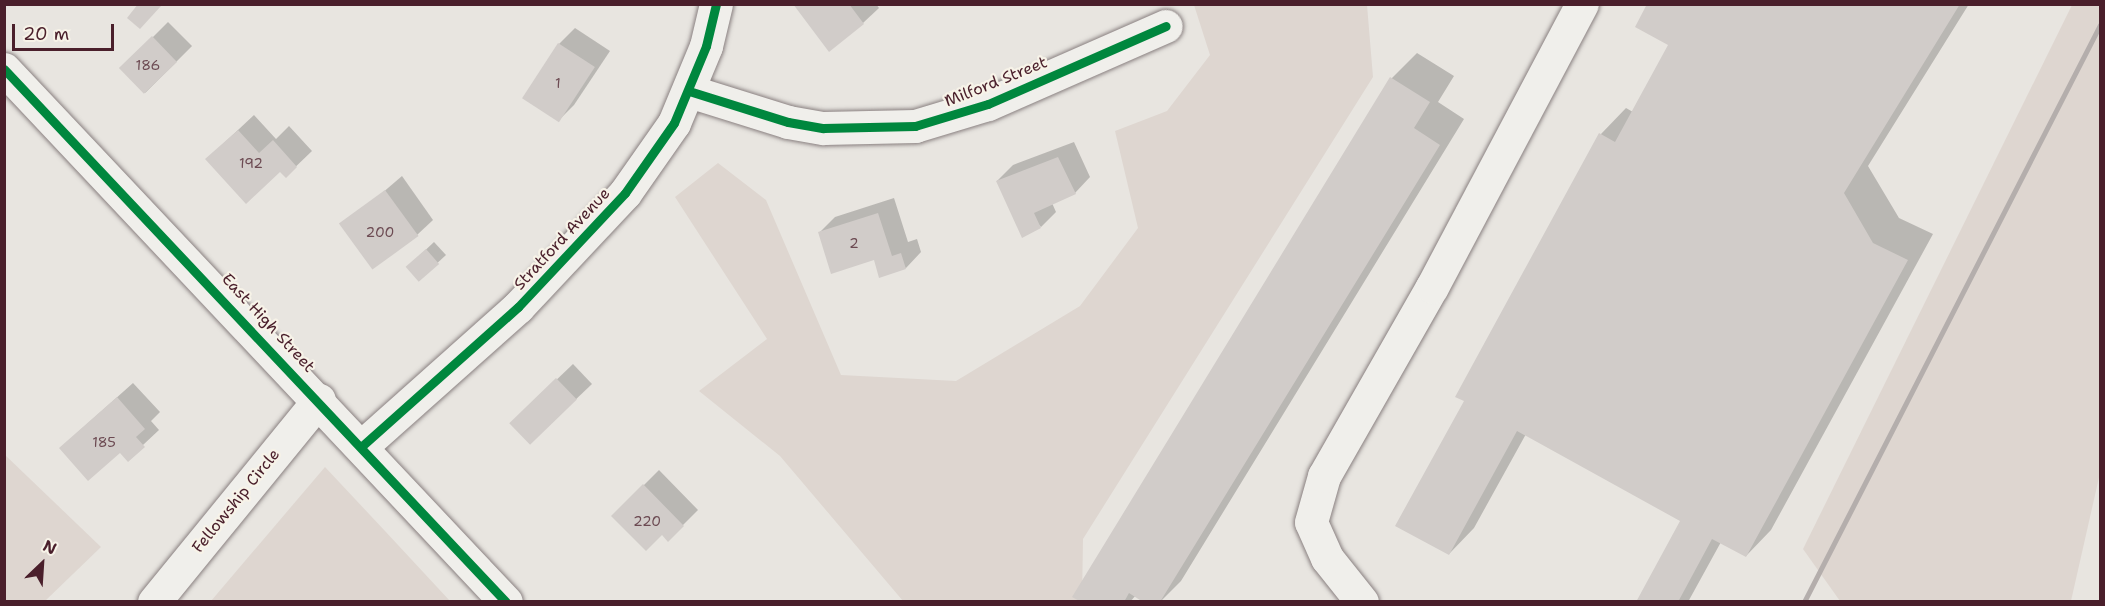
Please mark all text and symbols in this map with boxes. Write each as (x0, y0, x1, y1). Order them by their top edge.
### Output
scale bar (15, 12, 117, 50)
text: 20 m (23, 22, 69, 46)
street label: Milford Street (942, 53, 1050, 111)
house number: 186 (136, 57, 160, 73)
house number: 1 (555, 75, 561, 91)
house number: 192 (239, 155, 263, 171)
street label: Stratford Avenue (510, 184, 614, 294)
house number: 200 (366, 224, 394, 240)
house number: 2 (849, 235, 859, 251)
street label: East High Street (217, 270, 319, 376)
house number: 185 (92, 434, 116, 450)
street label: Fellowship Circle (188, 445, 284, 557)
house number: 220 (633, 513, 661, 529)
north arrow (12, 534, 72, 594)
text: N (40, 535, 60, 559)

